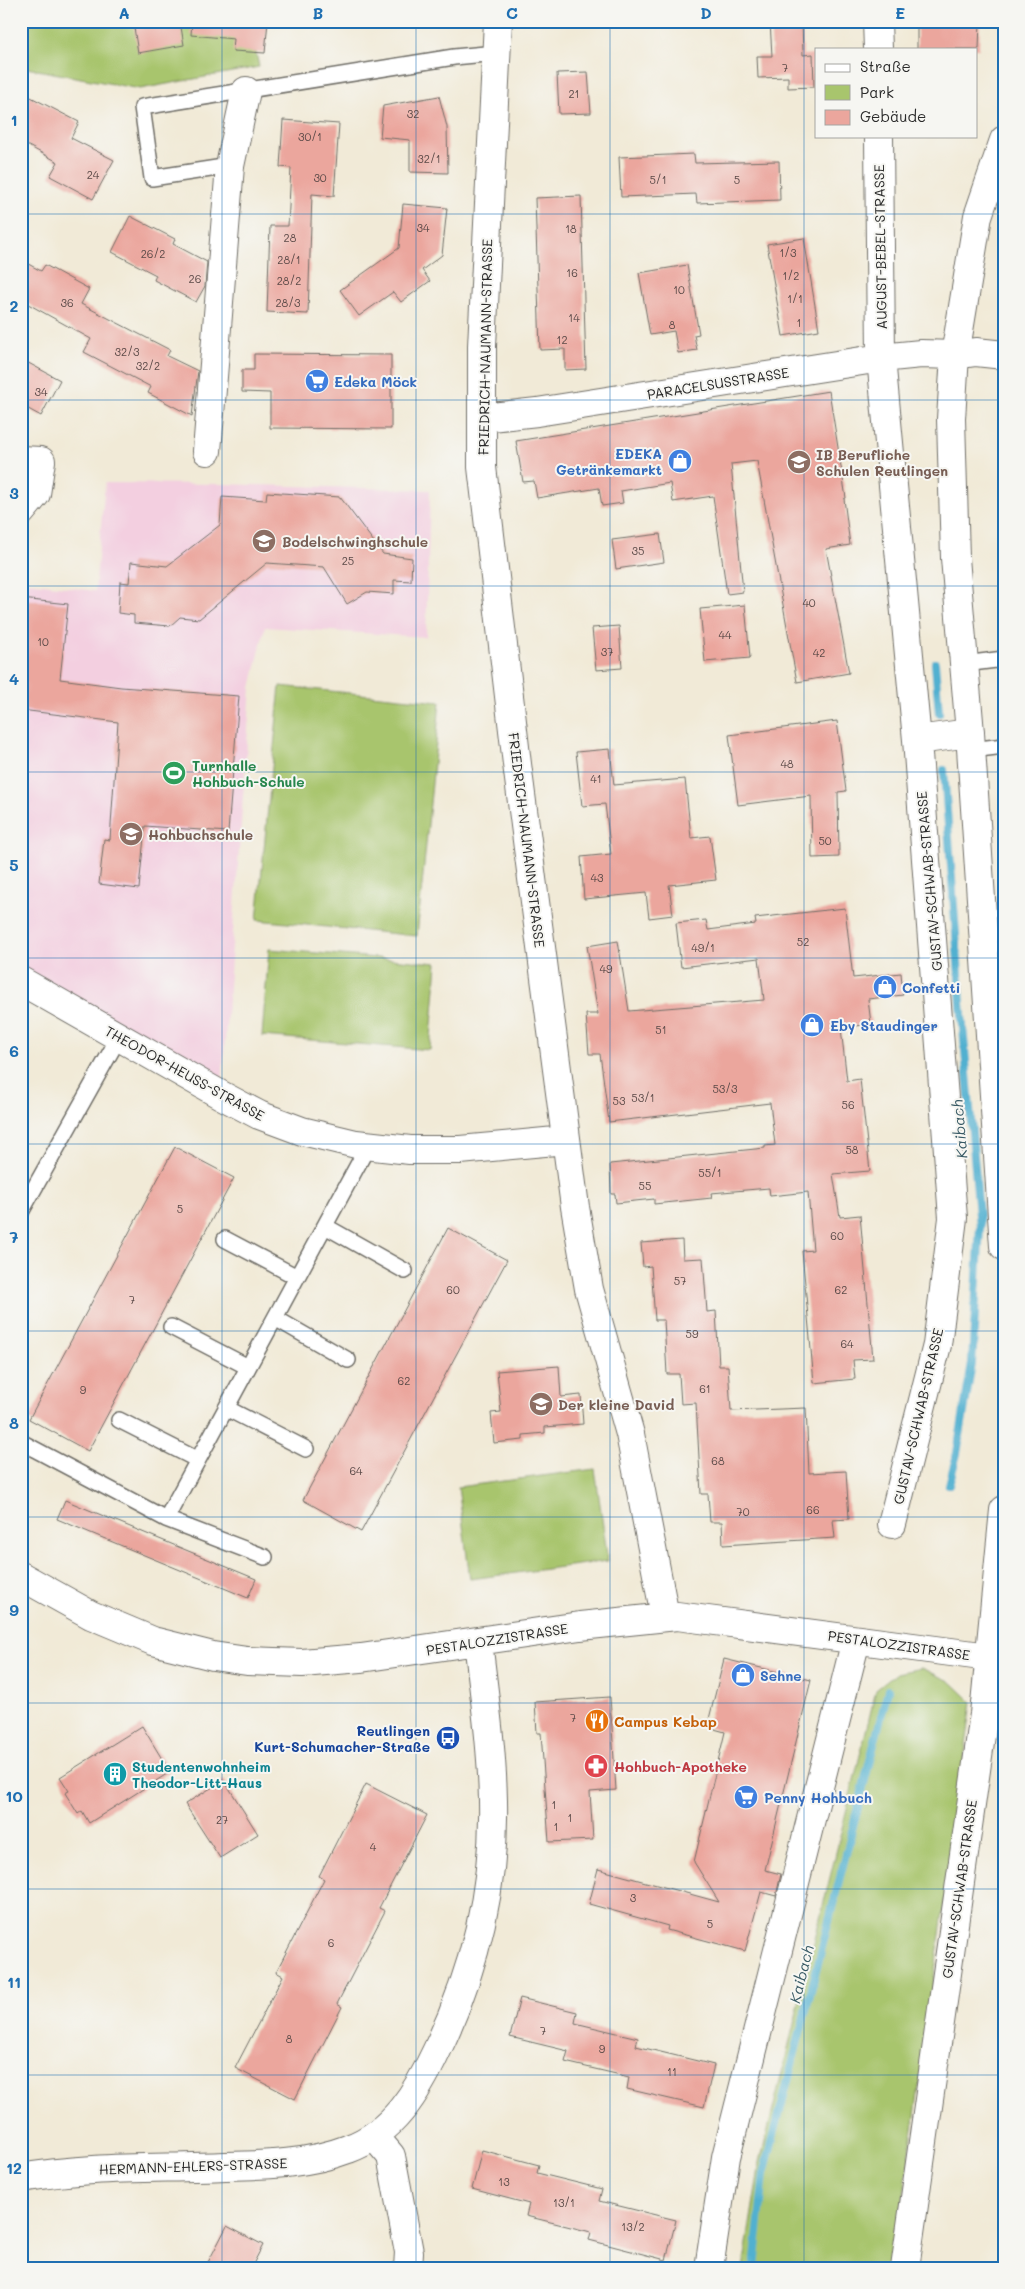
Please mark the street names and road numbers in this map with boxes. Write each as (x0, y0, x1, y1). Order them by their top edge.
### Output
street label: AUGUST-BEBEL-STRASSE (869, 164, 891, 330)
street label: FRIEDRICH-NAUMANN-STRASSE (474, 239, 496, 455)
street label: PARACELSUSSTRASSE (646, 362, 790, 404)
street label: FRIEDRICH-NAUMANN-STRASSE (504, 731, 550, 949)
street label: GUSTAV-SCHWAB-STRASSE (912, 790, 946, 972)
street label: THEODOR-HEUSS-STRASSE (102, 1021, 268, 1125)
street label: GUSTAV-SCHWAB-STRASSE (888, 1326, 948, 1506)
street label: PESTALOZZISTRASSE (425, 1618, 569, 1660)
street label: PESTALOZZISTRASSE (827, 1626, 971, 1664)
street label: GUSTAV-SCHWAB-STRASSE (937, 1798, 981, 1980)
street label: HERMANN-EHLERS-STRASSE (98, 2153, 288, 2179)

